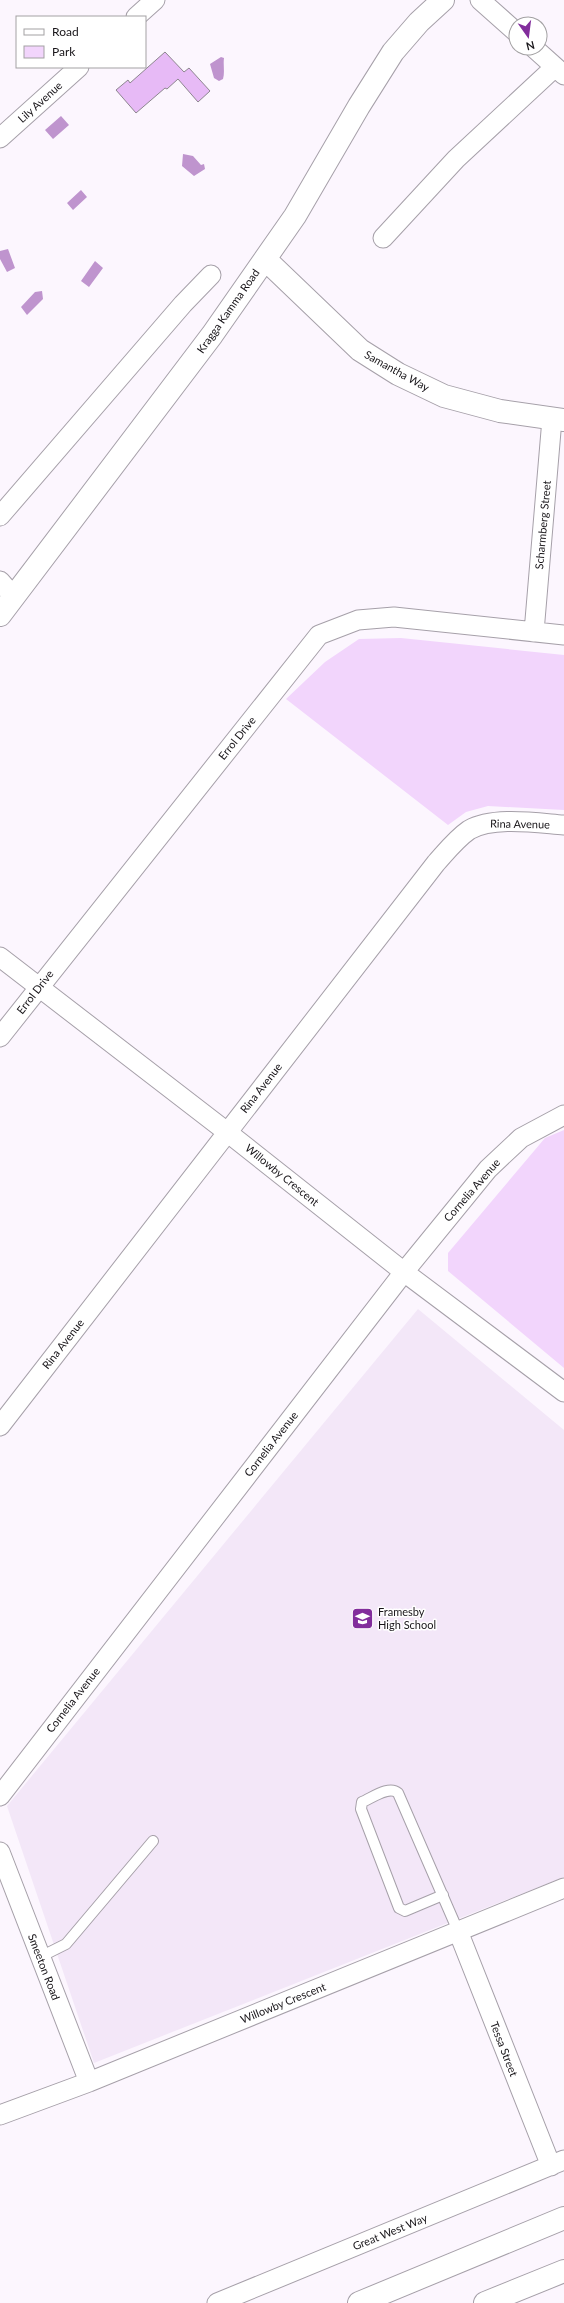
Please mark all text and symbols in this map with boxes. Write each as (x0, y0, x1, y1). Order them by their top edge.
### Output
legend (16, 16, 146, 68)
north arrow (508, 16, 548, 56)
text: Road (52, 24, 79, 39)
text: N (525, 39, 536, 54)
text: Park (52, 44, 76, 59)
street label: Lily Avenue (15, 78, 65, 125)
street label: Kragga Kamma Road (194, 266, 262, 355)
street label: Samantha Way (363, 347, 432, 394)
street label: Scharmberg Street (532, 480, 553, 570)
street label: Errol Drive (215, 713, 258, 762)
street label: Rina Avenue (490, 816, 550, 831)
street label: Errol Drive (14, 967, 56, 1016)
street label: Rina Avenue (237, 1060, 284, 1115)
street label: Willowby Crescent (243, 1141, 322, 1208)
street label: Cornelia Avenue (441, 1155, 503, 1224)
street label: Rina Avenue (39, 1316, 86, 1371)
street label: Cornelia Avenue (241, 1408, 300, 1479)
school or university icon: Framesby High School (350, 1605, 376, 1631)
place label: Framesby High School (378, 1605, 436, 1631)
street label: Cornelia Avenue (43, 1664, 102, 1735)
street label: Smeeton Road (26, 1932, 63, 2002)
street label: Willowby Crescent (238, 1979, 327, 2026)
street label: Tessa Street (488, 2020, 521, 2078)
street label: Great West Way (351, 2211, 429, 2252)

